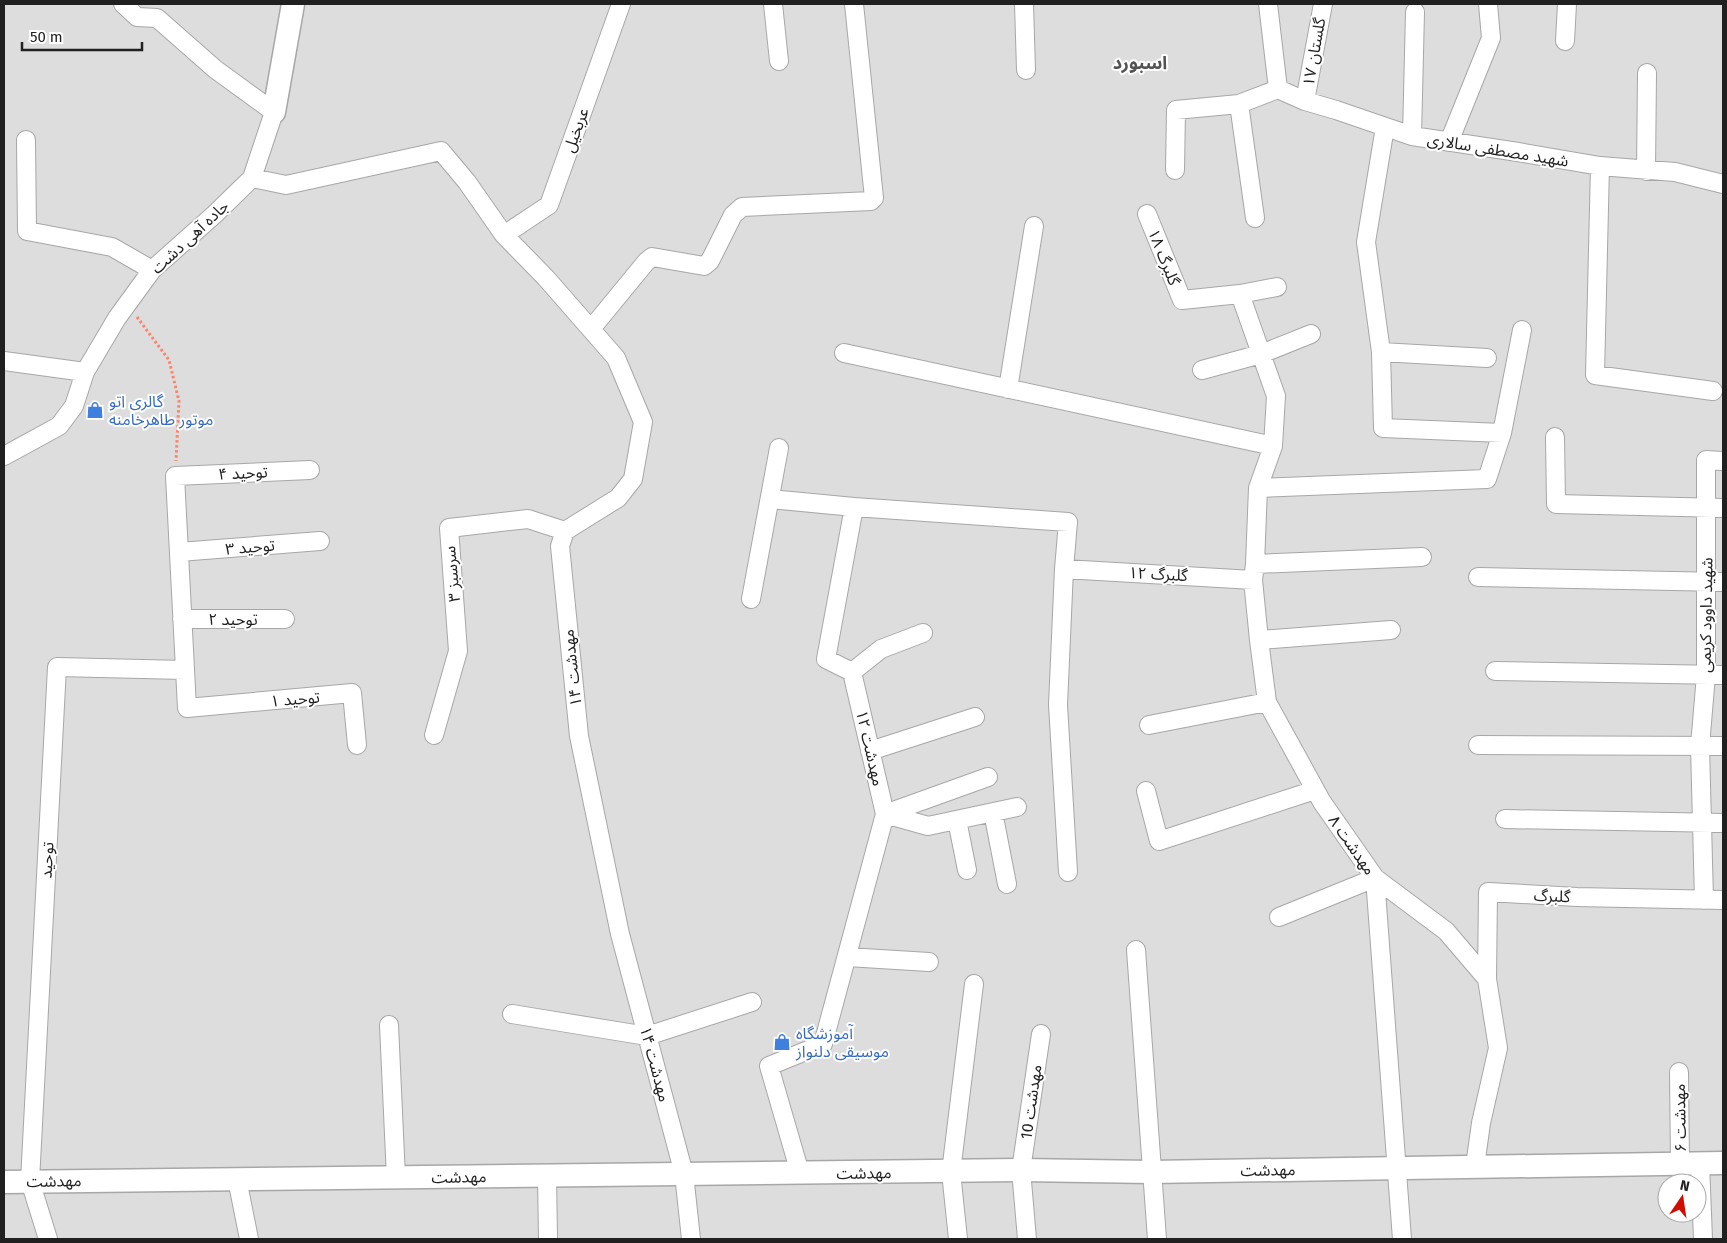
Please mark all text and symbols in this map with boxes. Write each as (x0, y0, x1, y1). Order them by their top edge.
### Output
street label: گلستان ۱۷ (1299, 16, 1329, 88)
scale bar (22, 20, 142, 52)
text: 50 m (30, 28, 63, 46)
district label: اسبورد (1113, 52, 1167, 74)
street label: عربخیل (559, 105, 593, 155)
street label: شهید مصطفی سالاری (1426, 129, 1570, 171)
street label: جاده آهی دشت (147, 196, 233, 278)
street label: گلبرگ ۱۸ (1144, 226, 1184, 288)
place label: گالری اتو موتور طاهرخامنه (109, 392, 214, 429)
shop icon: گالری اتو موتور طاهرخامنه (85, 400, 105, 420)
street label: توحید ۴ (218, 462, 269, 484)
street label: توحید ۳ (224, 535, 276, 559)
street label: سرسبز ۳ (440, 545, 464, 603)
street label: شهید داوود کریمی (1695, 557, 1717, 673)
street label: گلبرگ ١٢ (1128, 563, 1188, 585)
street label: توحید ۲ (208, 610, 258, 629)
street label: مهدشت ۱۴ (558, 628, 586, 708)
street label: توحید ۱ (269, 687, 321, 711)
street label: مهدشت ۱۲ (852, 708, 888, 788)
street label: مهدشت ۸ (1325, 812, 1379, 878)
street label: توحید (37, 841, 57, 879)
street label: گلبرگ (1533, 886, 1571, 906)
street label: مهدشت ۱۴ (636, 1024, 674, 1104)
place label: آموزشگاه موسیقی دلنواز (795, 1024, 889, 1061)
shop icon: آموزشگاه موسیقی دلنواز (772, 1032, 792, 1052)
street label: مهدشت 10 (1016, 1063, 1046, 1141)
street label: مهدشت ۶ (1670, 1084, 1690, 1152)
street label: مهدشت (1240, 1160, 1296, 1180)
street label: مهدشت (836, 1163, 892, 1183)
street label: مهدشت (431, 1167, 487, 1187)
street label: مهدشت (26, 1171, 82, 1191)
north arrow (1657, 1173, 1707, 1223)
text: N (1678, 1176, 1691, 1195)

